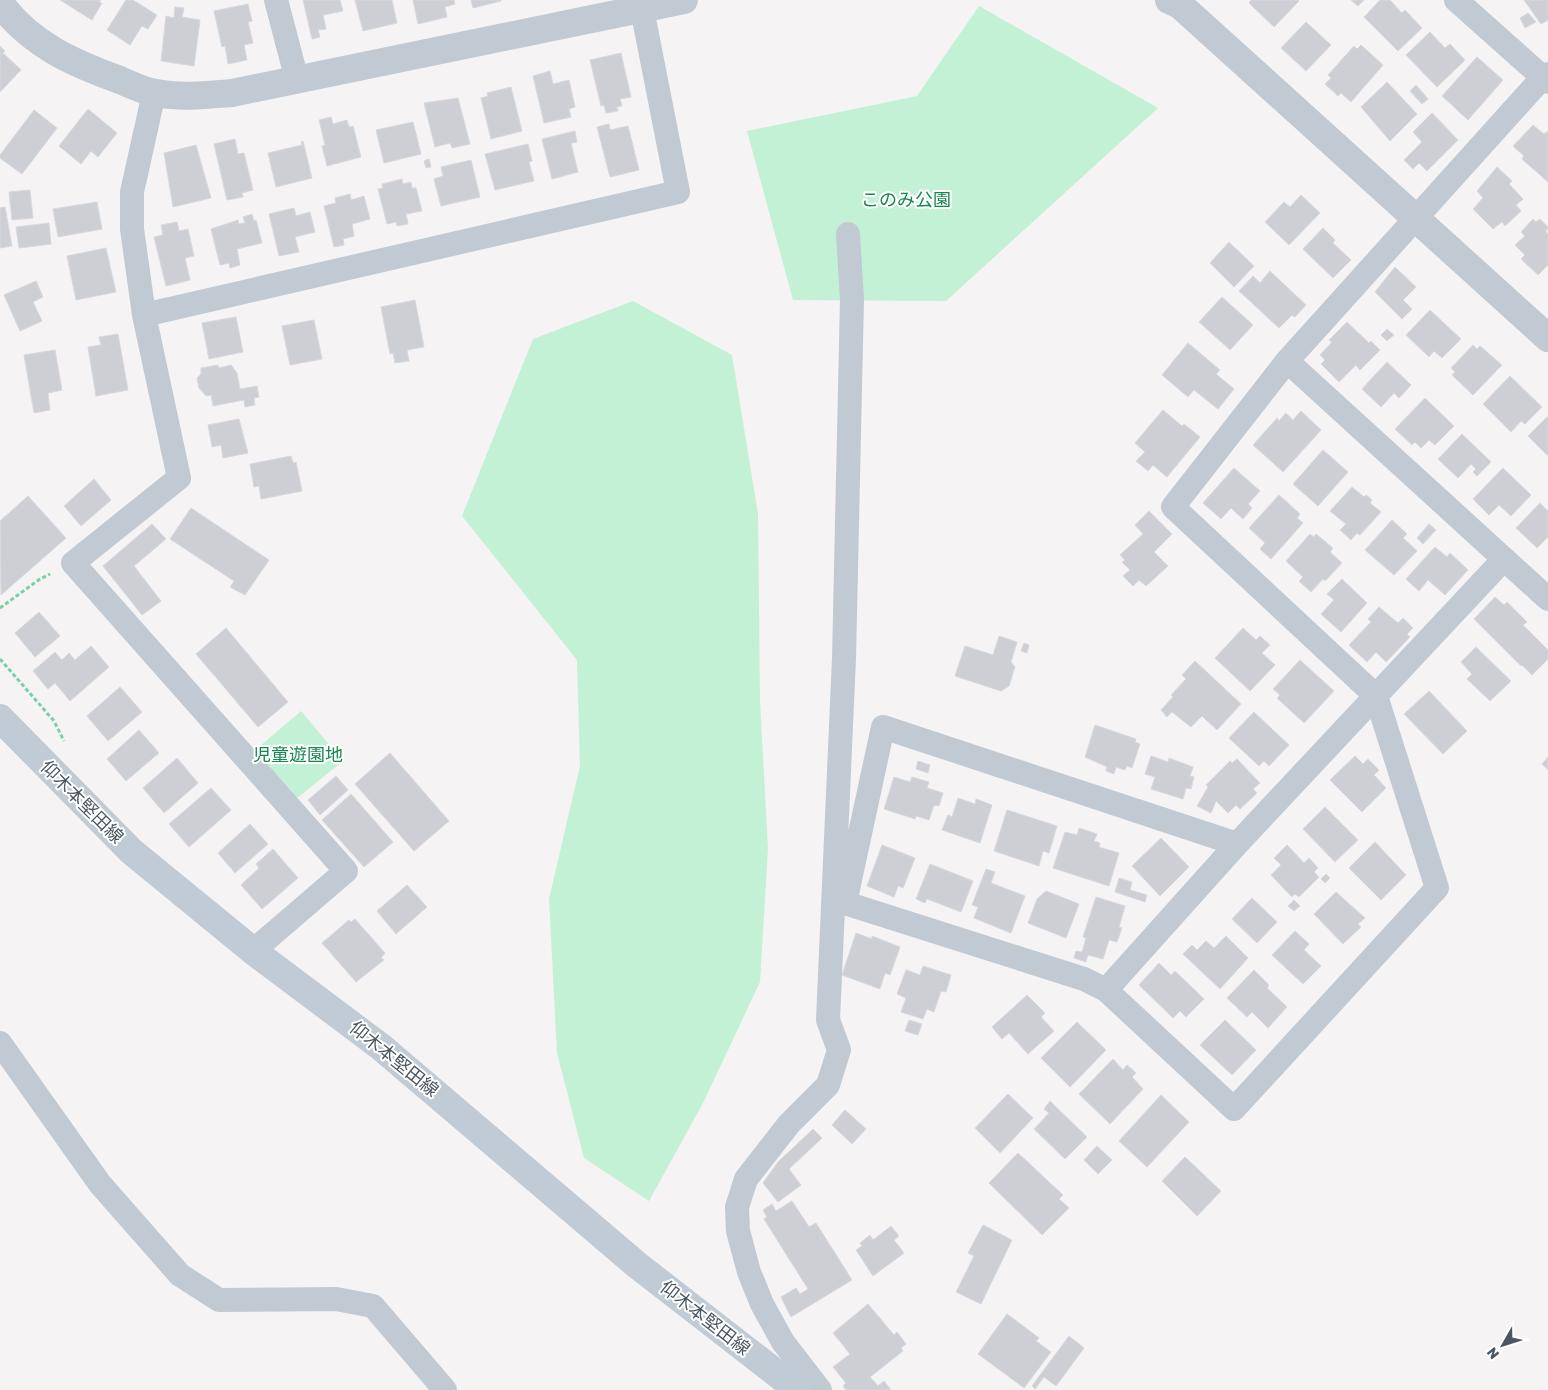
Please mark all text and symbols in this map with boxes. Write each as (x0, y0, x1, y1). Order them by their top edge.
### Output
park label: このみ公園 (861, 189, 951, 211)
park label: 児童遊園地 (253, 744, 343, 766)
street label: 仰木本堅田線 (36, 756, 128, 848)
street label: 仰木本堅田線 (345, 1016, 443, 1102)
street label: 仰木本堅田線 (656, 1276, 754, 1360)
north arrow (1478, 1320, 1528, 1370)
text: N (1484, 1344, 1503, 1362)

